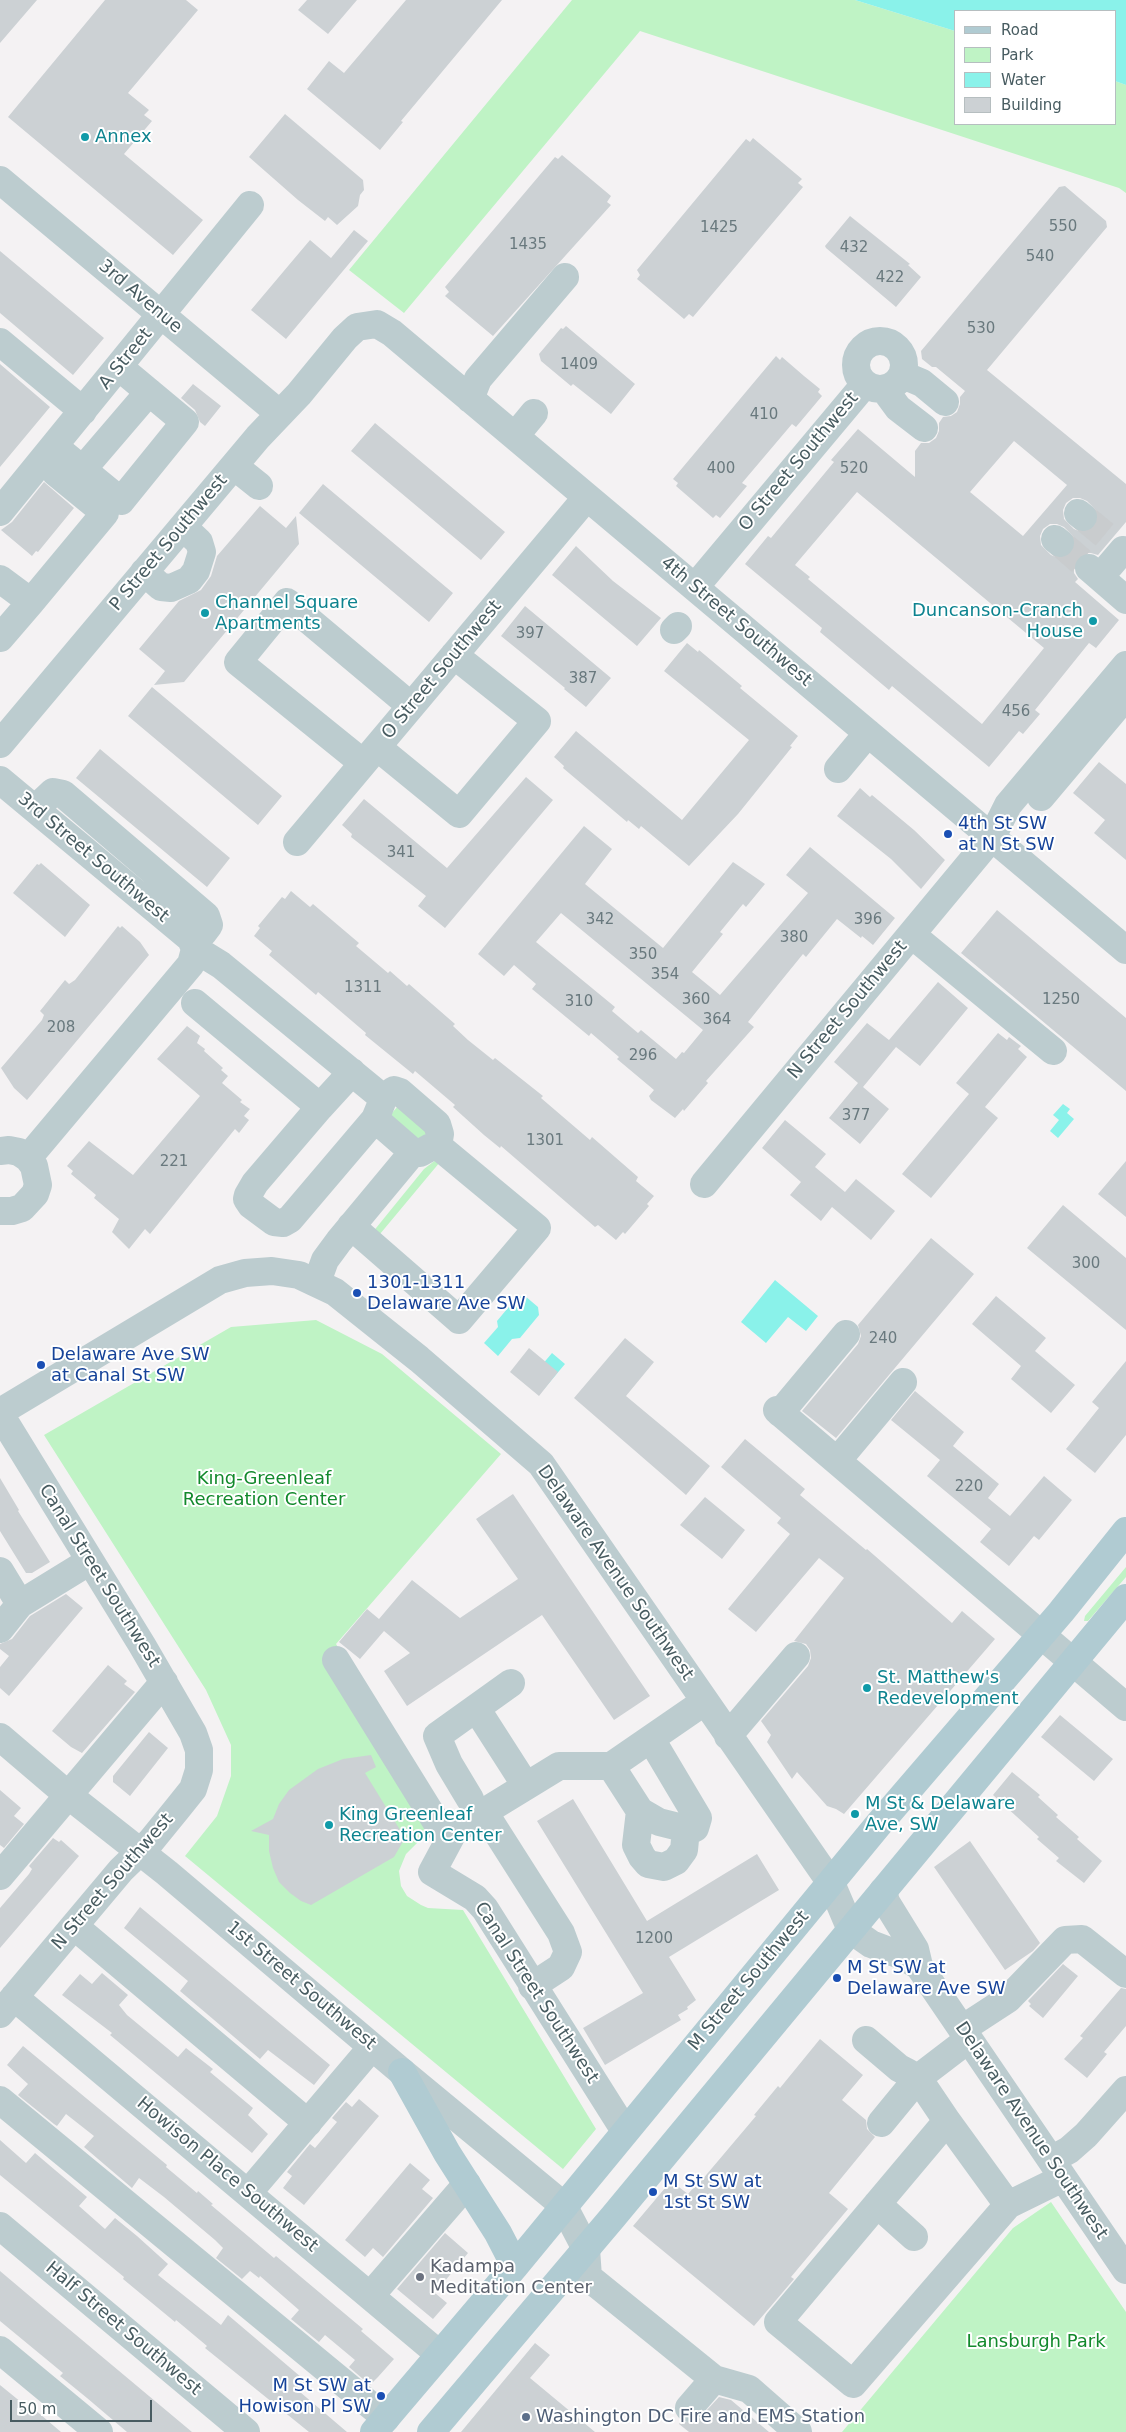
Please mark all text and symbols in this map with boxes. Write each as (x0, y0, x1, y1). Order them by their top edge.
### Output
legend (954, 10, 1116, 125)
text: Road (1001, 21, 1039, 39)
text: Park (1001, 46, 1033, 64)
text: Water (1001, 71, 1045, 89)
text: Building (1001, 96, 1062, 114)
place label: Annex (95, 126, 152, 148)
marker: Annex (79, 131, 91, 143)
house number: 550 (1049, 218, 1077, 236)
house number: 1425 (700, 219, 738, 237)
house number: 1435 (509, 236, 547, 254)
house number: 432 (840, 239, 868, 257)
house number: 540 (1026, 248, 1054, 266)
street label: 3rd Avenue (94, 256, 186, 338)
house number: 422 (876, 269, 904, 287)
house number: 530 (967, 320, 995, 338)
street label: A Street (95, 324, 157, 394)
house number: 1409 (560, 356, 598, 374)
street label: O Street Southwest (735, 388, 863, 536)
house number: 410 (750, 406, 778, 424)
house number: 400 (707, 460, 735, 478)
house number: 520 (840, 460, 868, 478)
street label: P Street Southwest (106, 470, 232, 616)
street label: 4th Street Southwest (656, 552, 816, 692)
place label: Channel Square Apartments (215, 592, 358, 634)
street label: O Street Southwest (378, 596, 506, 744)
place label: Duncanson-Cranch House (912, 600, 1083, 642)
marker: Channel Square Apartments (199, 607, 211, 619)
marker: Duncanson-Cranch House (1087, 615, 1099, 627)
house number: 397 (516, 625, 544, 643)
house number: 387 (569, 670, 597, 688)
house number: 456 (1002, 703, 1030, 721)
street label: 3rd Street Southwest (13, 788, 173, 928)
place label: 4th St SW at N St SW (958, 813, 1054, 856)
marker: 4th St SW at N St SW (942, 828, 954, 840)
house number: 341 (387, 844, 415, 862)
house number: 342 (586, 911, 614, 929)
house number: 396 (854, 911, 882, 929)
house number: 380 (780, 929, 808, 947)
street label: N Street Southwest (784, 936, 912, 1084)
house number: 350 (629, 946, 657, 964)
house number: 354 (651, 966, 679, 984)
house number: 1311 (344, 979, 382, 997)
house number: 360 (682, 991, 710, 1009)
house number: 1250 (1042, 991, 1080, 1009)
house number: 310 (565, 993, 593, 1011)
house number: 364 (703, 1011, 731, 1029)
house number: 208 (47, 1019, 75, 1037)
house number: 296 (629, 1047, 657, 1065)
house number: 377 (842, 1107, 870, 1125)
house number: 1301 (526, 1132, 564, 1150)
house number: 221 (160, 1153, 188, 1171)
house number: 300 (1072, 1255, 1100, 1273)
place label: 1301-1311 Delaware Ave SW (367, 1272, 525, 1315)
marker: 1301-1311 Delaware Ave SW (351, 1287, 363, 1299)
house number: 240 (869, 1330, 897, 1348)
place label: Delaware Ave SW at Canal St SW (51, 1344, 209, 1386)
marker: Delaware Ave SW at Canal St SW (35, 1359, 47, 1371)
street label: Delaware Avenue Southwest (532, 1461, 698, 1685)
park label: King-Greenleaf Recreation Center (183, 1468, 345, 1510)
house number: 220 (955, 1478, 983, 1496)
street label: Canal Street Southwest (34, 1481, 164, 1671)
place label: St. Matthew's Redevelopment (877, 1667, 1019, 1710)
marker: St. Matthew's Redevelopment (861, 1682, 873, 1694)
place label: M St & Delaware Ave, SW (865, 1793, 1015, 1836)
place label: King Greenleaf Recreation Center (339, 1804, 502, 1846)
marker: M St & Delaware Ave, SW (849, 1808, 861, 1820)
street label: N Street Southwest (48, 1809, 178, 1955)
marker: King Greenleaf Recreation Center (323, 1819, 335, 1831)
street label: Canal Street Southwest (469, 1898, 603, 2088)
street label: M Street Southwest (684, 1907, 814, 2055)
street label: 1st Street Southwest (222, 1917, 380, 2055)
house number: 1200 (635, 1930, 673, 1948)
place label: M St SW at Delaware Ave SW (847, 1957, 1005, 2000)
marker: M St SW at Delaware Ave SW (831, 1972, 843, 1984)
street label: Delaware Avenue Southwest (950, 2018, 1112, 2244)
street label: Howison Place Southwest (132, 2093, 322, 2257)
place label: M St SW at 1st St SW (663, 2171, 761, 2214)
marker: M St SW at 1st St SW (647, 2186, 659, 2198)
place label: Kadampa Meditation Center (430, 2256, 592, 2298)
street label: Half Street Southwest (41, 2258, 205, 2400)
marker: Kadampa Meditation Center (414, 2271, 426, 2283)
park label: Lansburgh Park (966, 2331, 1106, 2353)
place label: M St SW at Howison Pl SW (238, 2375, 371, 2418)
scale bar (12, 2390, 155, 2422)
marker: M St SW at Howison Pl SW (375, 2390, 387, 2402)
text: 50 m (18, 2400, 56, 2418)
place label: Washington DC Fire and EMS Station (536, 2406, 865, 2428)
marker: Washington DC Fire and EMS Station (520, 2411, 532, 2423)

